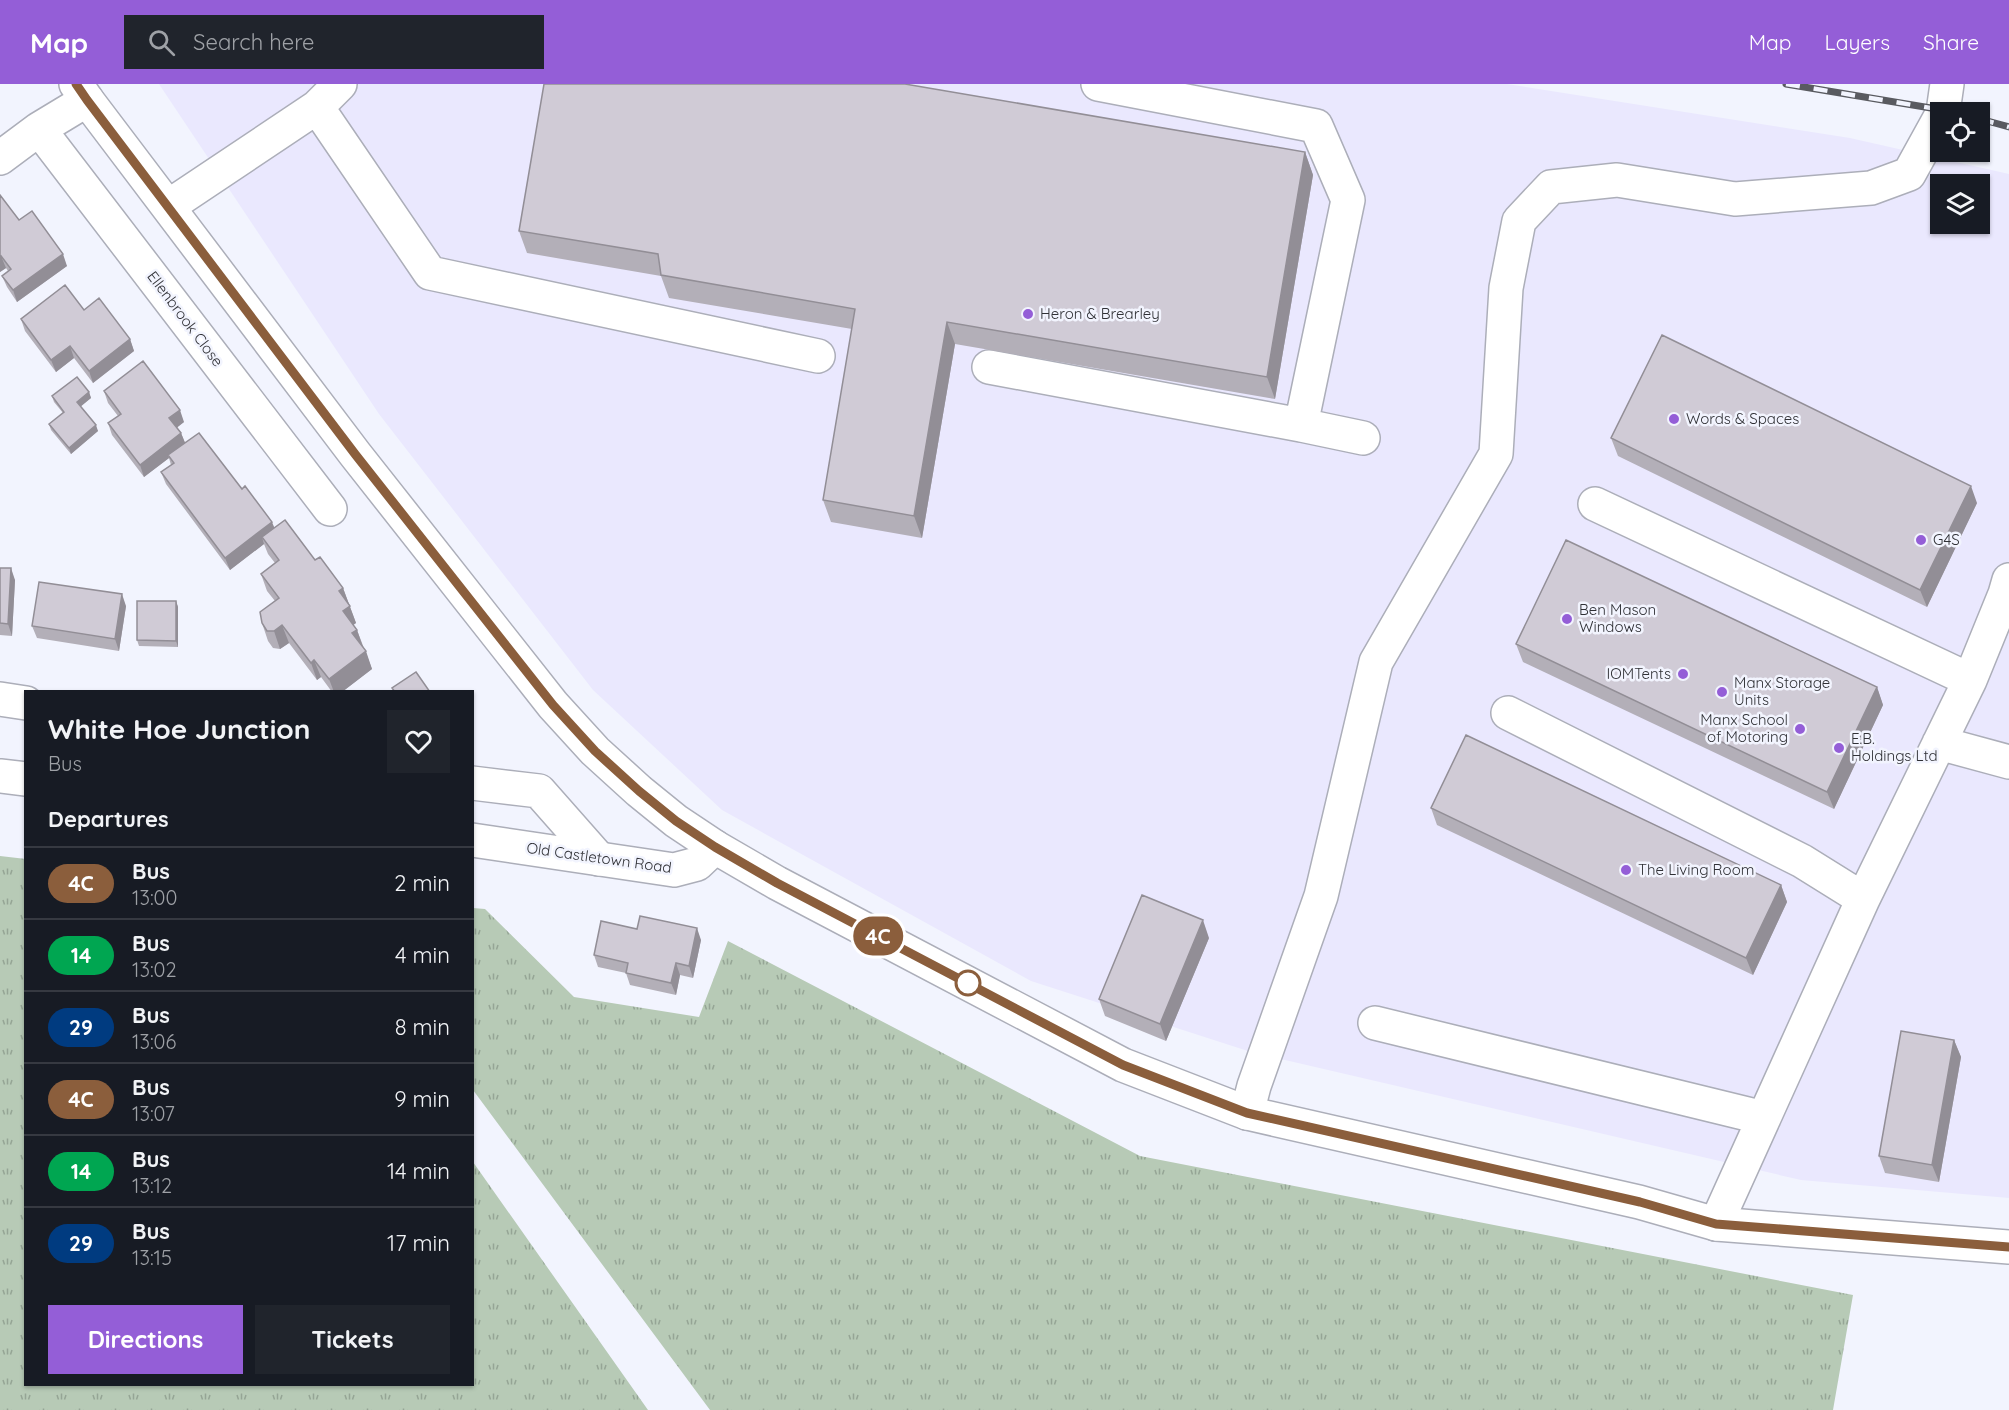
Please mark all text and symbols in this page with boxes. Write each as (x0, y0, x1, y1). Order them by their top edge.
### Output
search box (124, 15, 544, 69)
text: Map (30, 25, 88, 60)
icon: search (145, 26, 178, 59)
text: Search here (193, 28, 315, 56)
text: Map (1749, 29, 1792, 55)
text: Layers (1825, 29, 1890, 55)
text: Share (1923, 29, 1979, 55)
map controls (1930, 102, 1990, 234)
button: locate (1930, 102, 1990, 162)
button: layers (1930, 174, 1990, 234)
street label: Ellenbrook Close (143, 267, 228, 370)
place label: Heron & Brearley (1040, 304, 1160, 323)
marker: Heron & Brearley (1021, 307, 1035, 321)
place label: Words & Spaces (1686, 409, 1799, 428)
marker: Words & Spaces (1667, 412, 1681, 426)
place label: G4S (1933, 530, 1960, 549)
marker: G4S (1914, 533, 1928, 547)
place label: Ben Mason Windows (1579, 600, 1656, 636)
marker: Ben Mason Windows (1560, 612, 1574, 626)
place label: IOMTents (1607, 664, 1671, 683)
marker: IOMTents (1676, 667, 1690, 681)
place label: Manx Storage Units (1734, 673, 1830, 709)
marker: Manx Storage Units (1715, 685, 1729, 699)
button: heart (387, 710, 450, 773)
place label: Manx School of Motoring (1700, 710, 1788, 746)
text: White Hoe Junction (48, 711, 310, 746)
marker: Manx School of Motoring (1793, 722, 1807, 736)
place label: E.B. Holdings Ltd (1851, 729, 1937, 765)
marker: E.B. Holdings Ltd (1832, 741, 1846, 755)
text: Bus (48, 751, 82, 776)
text: Departures (48, 805, 169, 833)
street label: Old Castletown Road (525, 838, 673, 877)
text: Bus (132, 857, 170, 885)
place label: The Living Room (1638, 860, 1754, 879)
marker: The Living Room (1619, 863, 1633, 877)
text: 2 min (394, 869, 450, 897)
text: 4C (68, 870, 94, 896)
text: 13:00 (132, 885, 177, 910)
line badge: 4C (851, 916, 905, 956)
text: 4C (865, 923, 891, 949)
text: Bus (132, 929, 170, 957)
text: 4 min (395, 941, 450, 969)
text: 14 (71, 942, 91, 968)
text: 13:02 (132, 957, 177, 982)
unlabelled marker (955, 970, 981, 996)
text: Bus (132, 1001, 170, 1029)
text: 8 min (395, 1013, 450, 1041)
text: 29 (69, 1014, 93, 1040)
text: 13:06 (132, 1029, 176, 1054)
text: Bus (132, 1073, 170, 1101)
text: 9 min (394, 1085, 450, 1113)
text: 4C (68, 1086, 94, 1112)
text: 13:07 (132, 1101, 175, 1126)
text: Bus (132, 1145, 170, 1173)
text: 14 min (387, 1157, 450, 1185)
text: 14 (71, 1158, 91, 1184)
text: 13:12 (132, 1173, 172, 1198)
text: Bus (132, 1217, 170, 1245)
text: 17 min (387, 1229, 450, 1257)
text: 29 (69, 1230, 93, 1256)
text: 13:15 (132, 1245, 172, 1270)
button: Directions (48, 1305, 243, 1374)
button: Tickets (255, 1305, 450, 1374)

